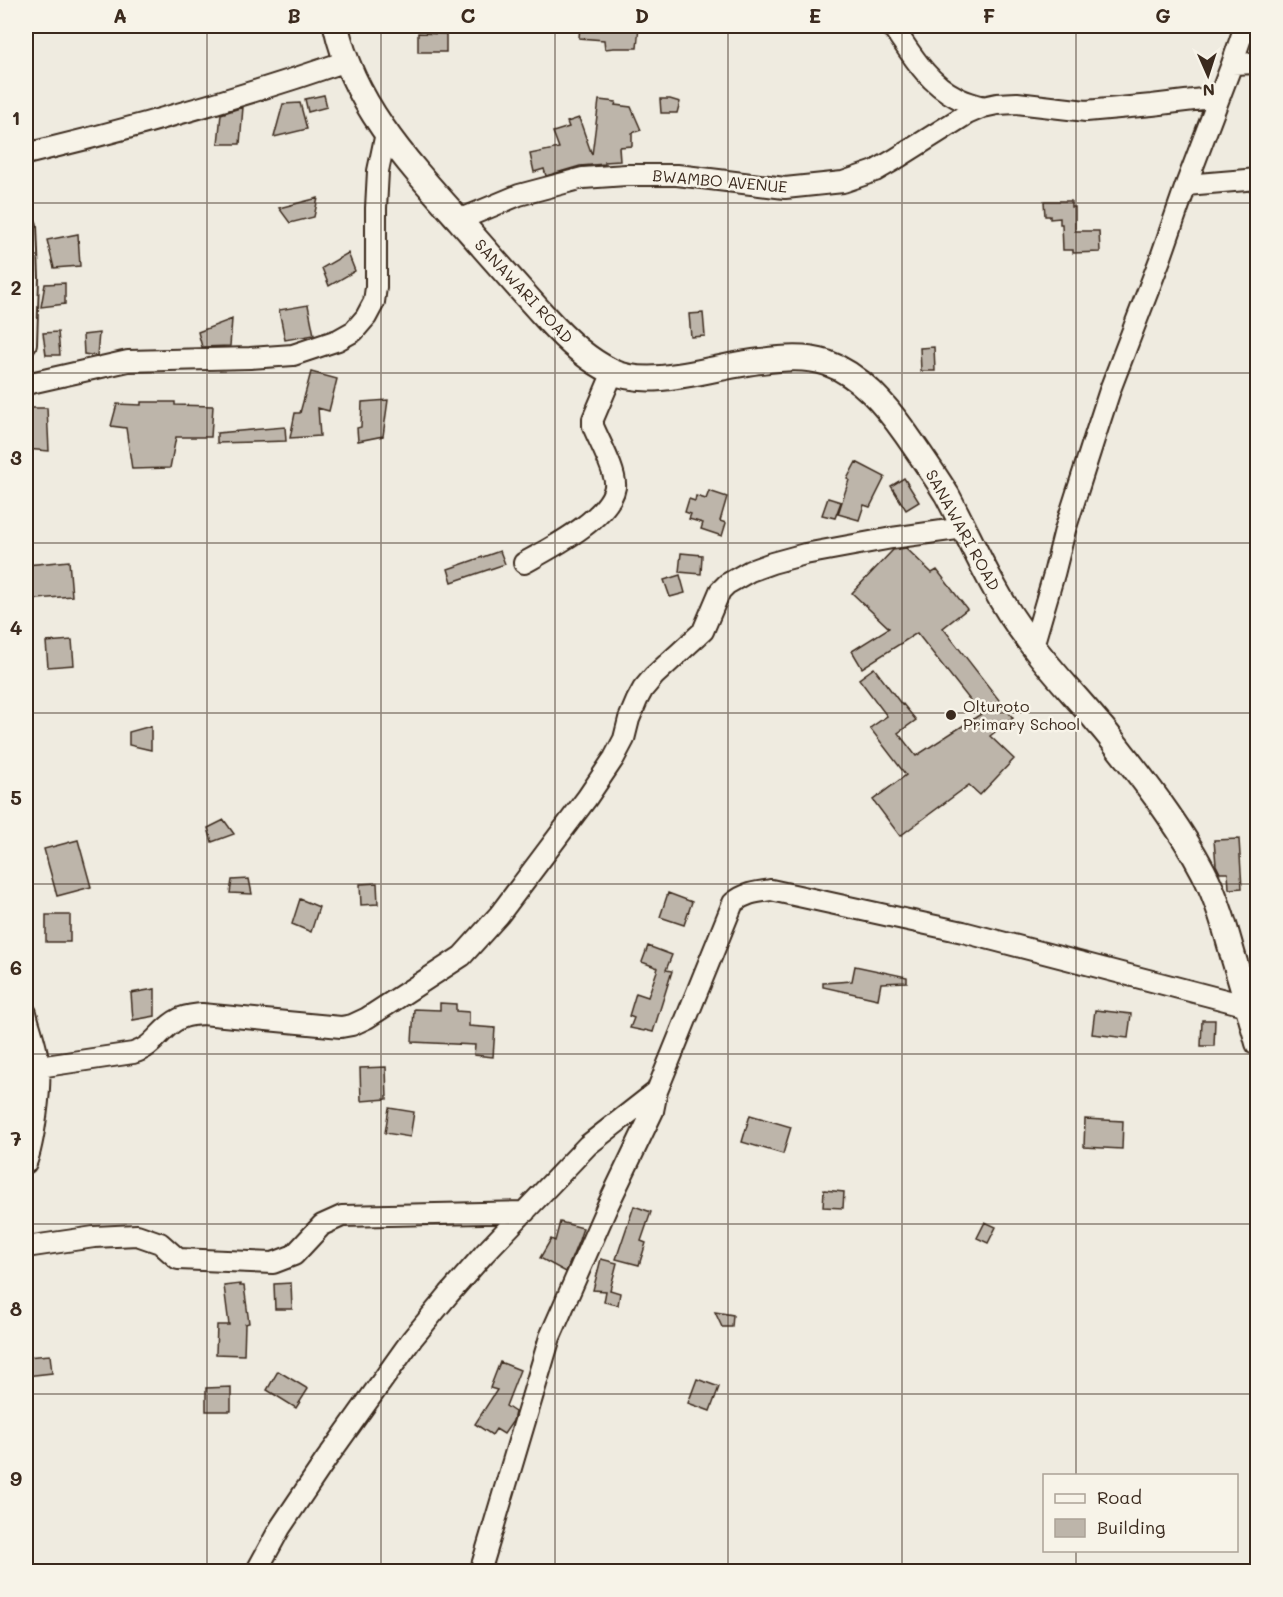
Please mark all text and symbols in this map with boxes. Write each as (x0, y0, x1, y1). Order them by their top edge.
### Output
text: A (113, 2, 127, 28)
text: B (287, 2, 301, 28)
text: C (461, 2, 476, 28)
text: D (635, 2, 649, 28)
text: E (809, 2, 821, 28)
text: F (983, 2, 996, 28)
text: G (1155, 2, 1171, 28)
north arrow (1178, 45, 1238, 105)
text: N (1202, 80, 1215, 101)
text: 1 (12, 104, 20, 130)
street label: BWAMBO AVENUE (652, 164, 788, 197)
street label: SANAWARI ROAD (470, 234, 578, 347)
text: 2 (10, 274, 22, 300)
text: 3 (10, 444, 22, 470)
street label: SANAWARI ROAD (921, 465, 1005, 594)
text: 4 (10, 614, 23, 640)
place label: Olturoto Primary School (963, 695, 1080, 734)
marker: Olturoto Primary School (944, 708, 958, 722)
text: 5 (10, 784, 22, 810)
text: 6 (10, 954, 22, 980)
text: 7 (10, 1125, 22, 1151)
text: 8 (10, 1295, 22, 1321)
text: 9 (10, 1465, 22, 1491)
legend (1043, 1474, 1238, 1552)
text: Road (1097, 1485, 1142, 1509)
text: Building (1097, 1515, 1165, 1539)

